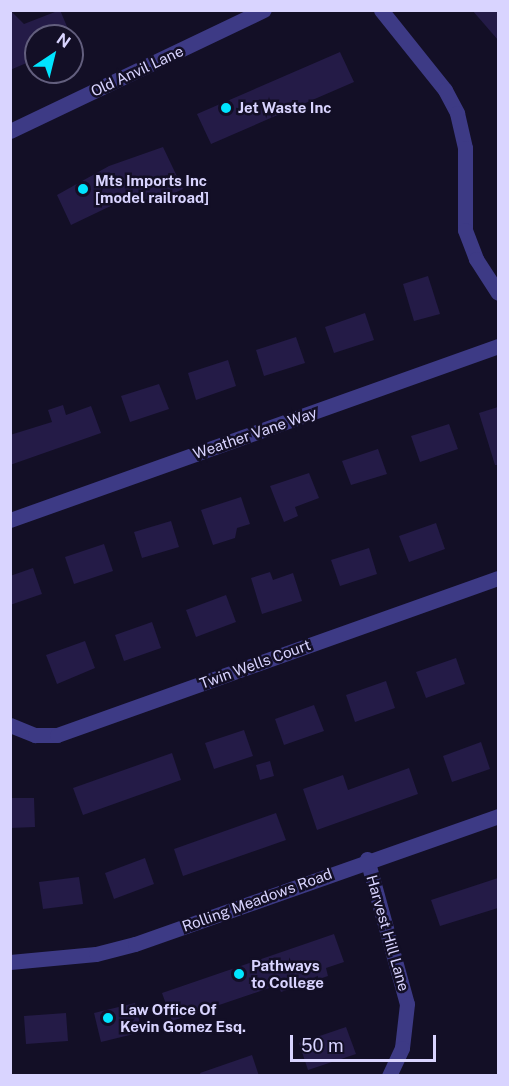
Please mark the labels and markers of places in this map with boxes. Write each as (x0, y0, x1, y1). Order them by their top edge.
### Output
place label: Jet Waste Inc (238, 99, 332, 117)
marker: Jet Waste Inc (219, 101, 233, 115)
place label: Mts Imports Inc [model railroad] (95, 171, 209, 206)
marker: Mts Imports Inc [model railroad] (76, 182, 90, 196)
place label: Pathways to College (251, 956, 324, 991)
marker: Pathways to College (232, 967, 246, 981)
place label: Law Office Of Kevin Gomez Esq. (120, 1000, 246, 1035)
marker: Law Office Of Kevin Gomez Esq. (101, 1011, 115, 1025)

